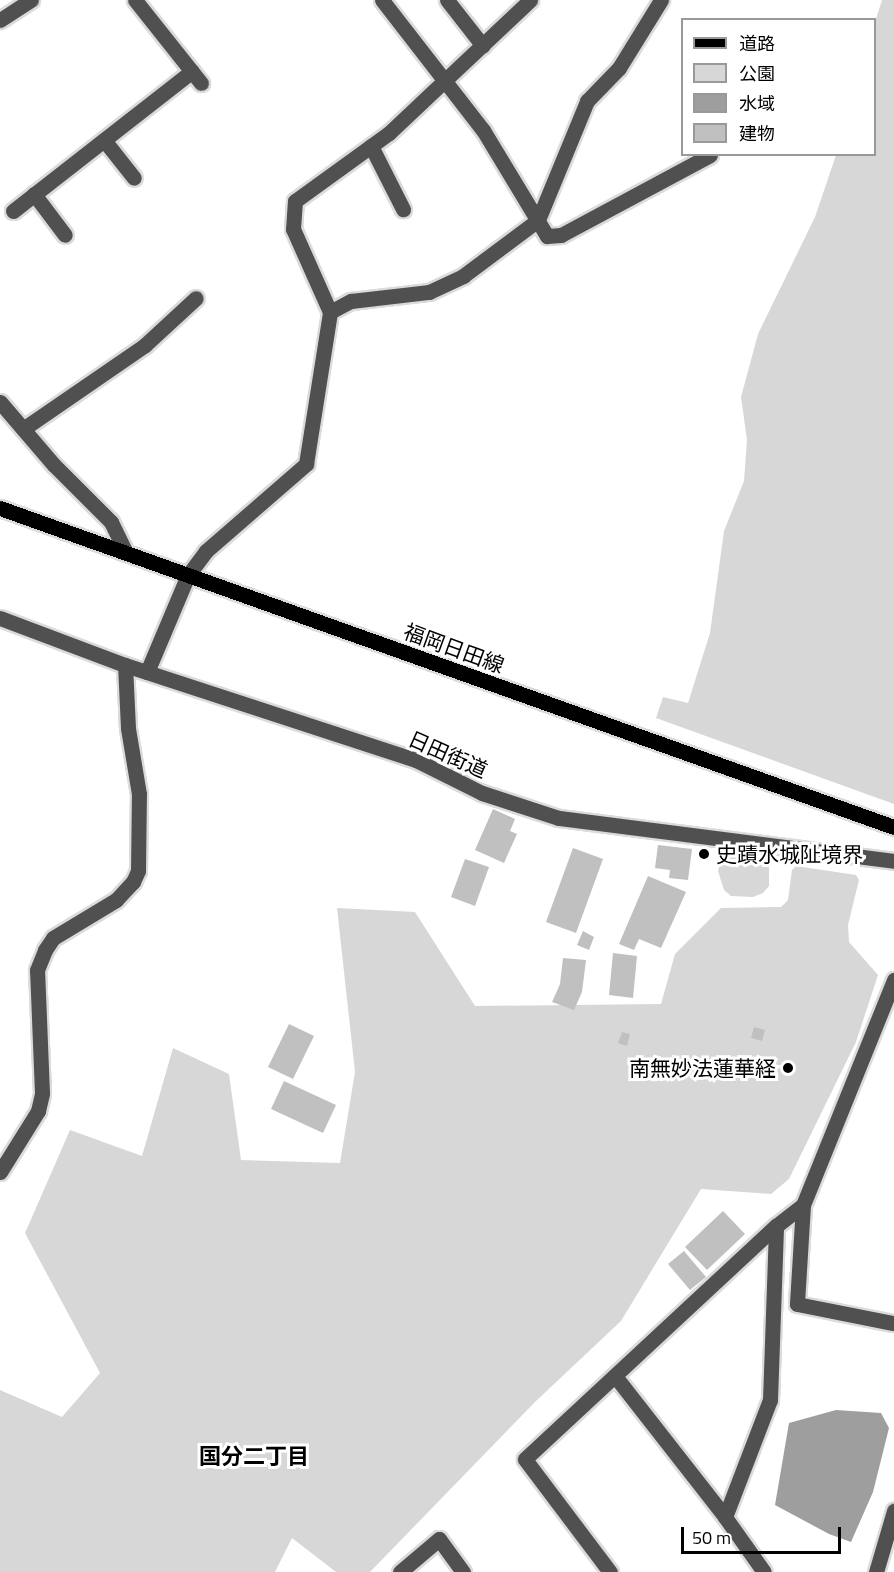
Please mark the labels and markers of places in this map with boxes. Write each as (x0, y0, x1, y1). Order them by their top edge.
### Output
place label: 史蹟水城阯境界 (716, 841, 863, 867)
marker: 史蹟水城阯境界 (697, 847, 711, 861)
place label: 南無妙法蓮華経 (629, 1055, 776, 1081)
marker: 南無妙法蓮華経 (781, 1061, 795, 1075)

